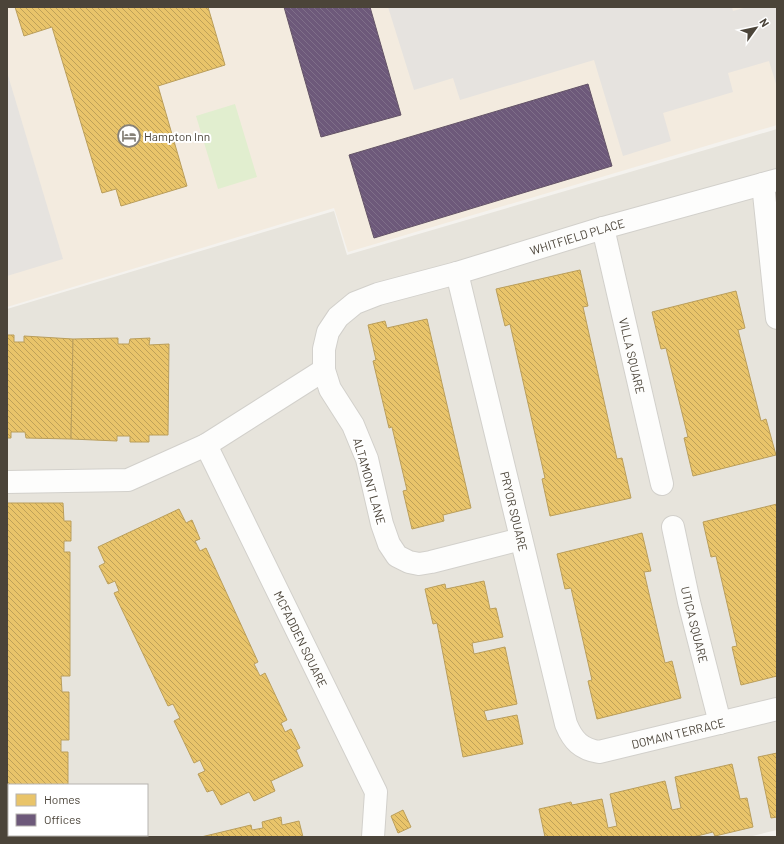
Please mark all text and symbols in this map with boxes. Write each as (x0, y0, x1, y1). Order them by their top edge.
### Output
north arrow (736, 8, 776, 48)
text: N (757, 16, 772, 29)
hotel icon: Hampton Inn (116, 123, 142, 149)
place label: Hampton Inn (144, 129, 210, 143)
street label: WHITFIELD PLACE (528, 215, 626, 257)
street label: VILLA SQUARE (617, 316, 648, 395)
street label: ALTAMONT LANE (351, 436, 389, 526)
street label: PRYOR SQUARE (498, 470, 531, 552)
street label: UTICA SQUARE (679, 585, 711, 664)
street label: MCFADDEN SQUARE (272, 588, 331, 689)
street label: DOMAIN TERRACE (630, 715, 726, 751)
legend (8, 784, 148, 836)
text: Homes (44, 792, 81, 806)
text: Offices (44, 812, 81, 826)

